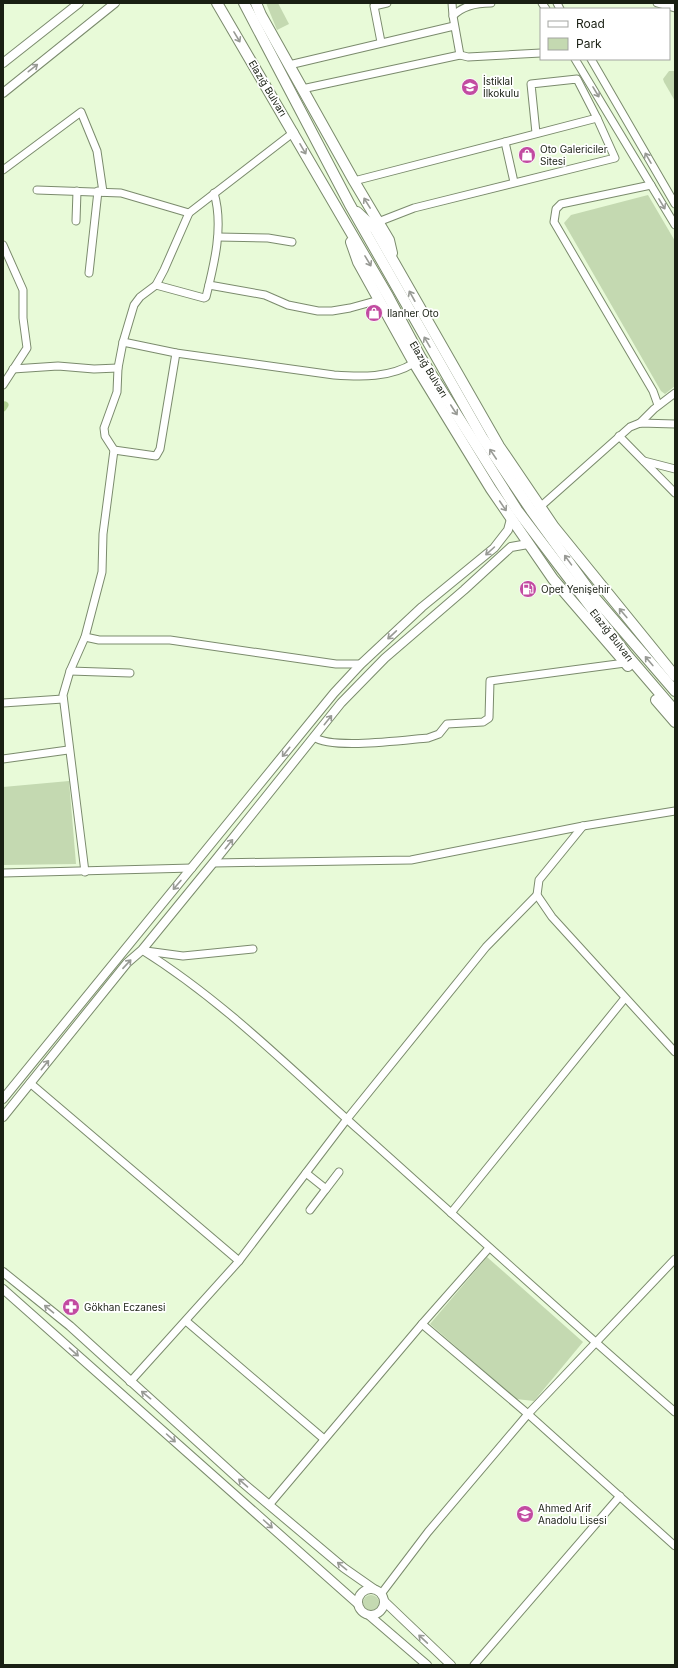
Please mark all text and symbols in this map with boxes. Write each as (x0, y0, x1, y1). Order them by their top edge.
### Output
legend (540, 8, 670, 60)
text: Road (576, 16, 605, 31)
one-way arrow (234, 30, 242, 42)
text: Park (576, 36, 602, 51)
street label: Elazığ Bulvarı (247, 58, 289, 118)
one-way arrow (28, 64, 39, 73)
place label: İstiklal İlkokulu (483, 74, 519, 99)
school or university icon: İstiklal İlkokulu (460, 77, 480, 97)
one-way arrow (592, 86, 600, 98)
one-way arrow (300, 142, 308, 154)
place label: Oto Galericiler Sitesi (540, 143, 608, 167)
shop icon: Oto Galericiler Sitesi (517, 145, 537, 165)
one-way arrow (644, 153, 652, 165)
one-way arrow (363, 198, 371, 209)
one-way arrow (659, 198, 667, 210)
one-way arrow (364, 255, 372, 267)
one-way arrow (408, 290, 415, 302)
shop icon: Ilanher Oto (364, 303, 384, 323)
place label: Ilanher Oto (387, 307, 439, 319)
one-way arrow (422, 336, 430, 348)
street label: Elazığ Bulvarı (408, 339, 450, 399)
one-way arrow (451, 404, 459, 416)
one-way arrow (489, 448, 497, 459)
one-way arrow (499, 501, 507, 512)
one-way arrow (485, 546, 495, 555)
one-way arrow (563, 555, 572, 566)
fuel station icon: Opet Yenişehir (518, 579, 538, 599)
place label: Opet Yenişehir (541, 583, 610, 595)
street label: Elazığ Bulvarı (588, 606, 636, 664)
one-way arrow (619, 608, 628, 619)
one-way arrow (387, 631, 397, 640)
one-way arrow (645, 656, 654, 667)
one-way arrow (323, 715, 332, 726)
one-way arrow (281, 747, 290, 758)
one-way arrow (225, 838, 234, 849)
one-way arrow (173, 880, 182, 890)
one-way arrow (122, 959, 132, 969)
one-way arrow (40, 1059, 49, 1070)
pharmacy icon: Gökhan Eczanesi (61, 1297, 81, 1317)
place label: Gökhan Eczanesi (84, 1301, 165, 1313)
one-way arrow (44, 1305, 54, 1314)
one-way arrow (69, 1347, 79, 1356)
one-way arrow (141, 1391, 152, 1400)
one-way arrow (166, 1433, 176, 1442)
one-way arrow (238, 1478, 248, 1487)
place label: Ahmed Arif Anadolu Lisesi (538, 1502, 607, 1526)
school or university icon: Ahmed Arif Anadolu Lisesi (515, 1504, 535, 1524)
one-way arrow (263, 1520, 274, 1529)
one-way arrow (337, 1562, 348, 1571)
one-way arrow (418, 1634, 428, 1643)

